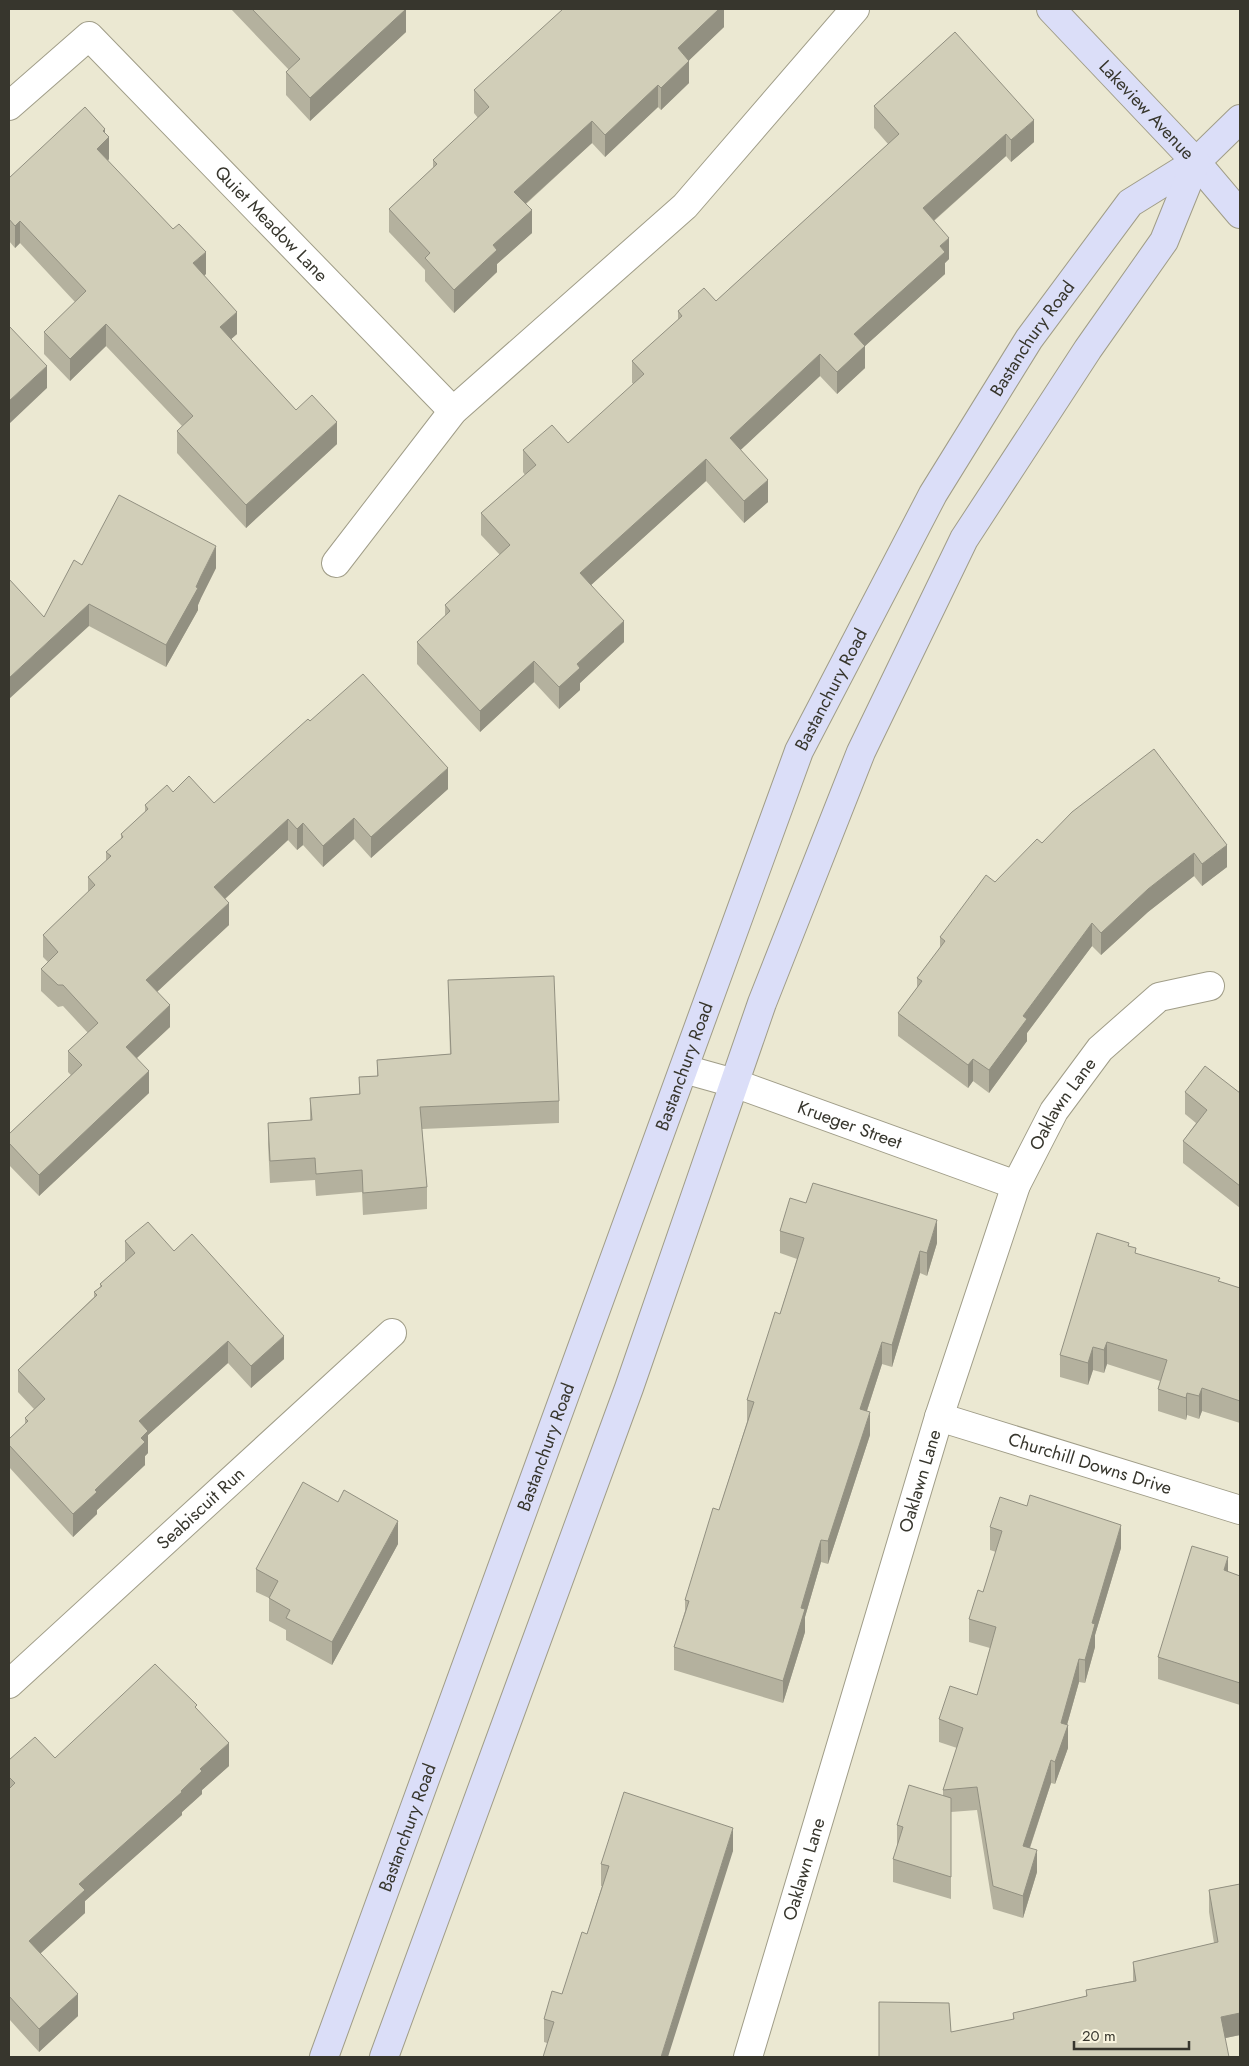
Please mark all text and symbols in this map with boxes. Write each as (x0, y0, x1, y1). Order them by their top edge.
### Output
street label: Lakeview Avenue (1093, 54, 1200, 166)
street label: Quiet Meadow Lane (209, 160, 334, 288)
street label: Bastanchury Road (984, 275, 1081, 401)
street label: Bastanchury Road (788, 624, 874, 755)
street label: Bastanchury Road (649, 999, 720, 1134)
street label: Oaklawn Lane (1023, 1052, 1102, 1155)
street label: Krueger Street (794, 1094, 906, 1156)
street label: Bastanchury Road (511, 1379, 581, 1515)
street label: Churchill Downs Drive (1005, 1426, 1175, 1501)
street label: Oaklawn Lane (892, 1427, 948, 1536)
street label: Seabiscuit Run (151, 1461, 251, 1556)
street label: Bastanchury Road (372, 1760, 443, 1896)
street label: Oaklawn Lane (776, 1815, 832, 1924)
scale bar (1074, 2018, 1189, 2050)
text: 20 m (1082, 2025, 1116, 2047)

